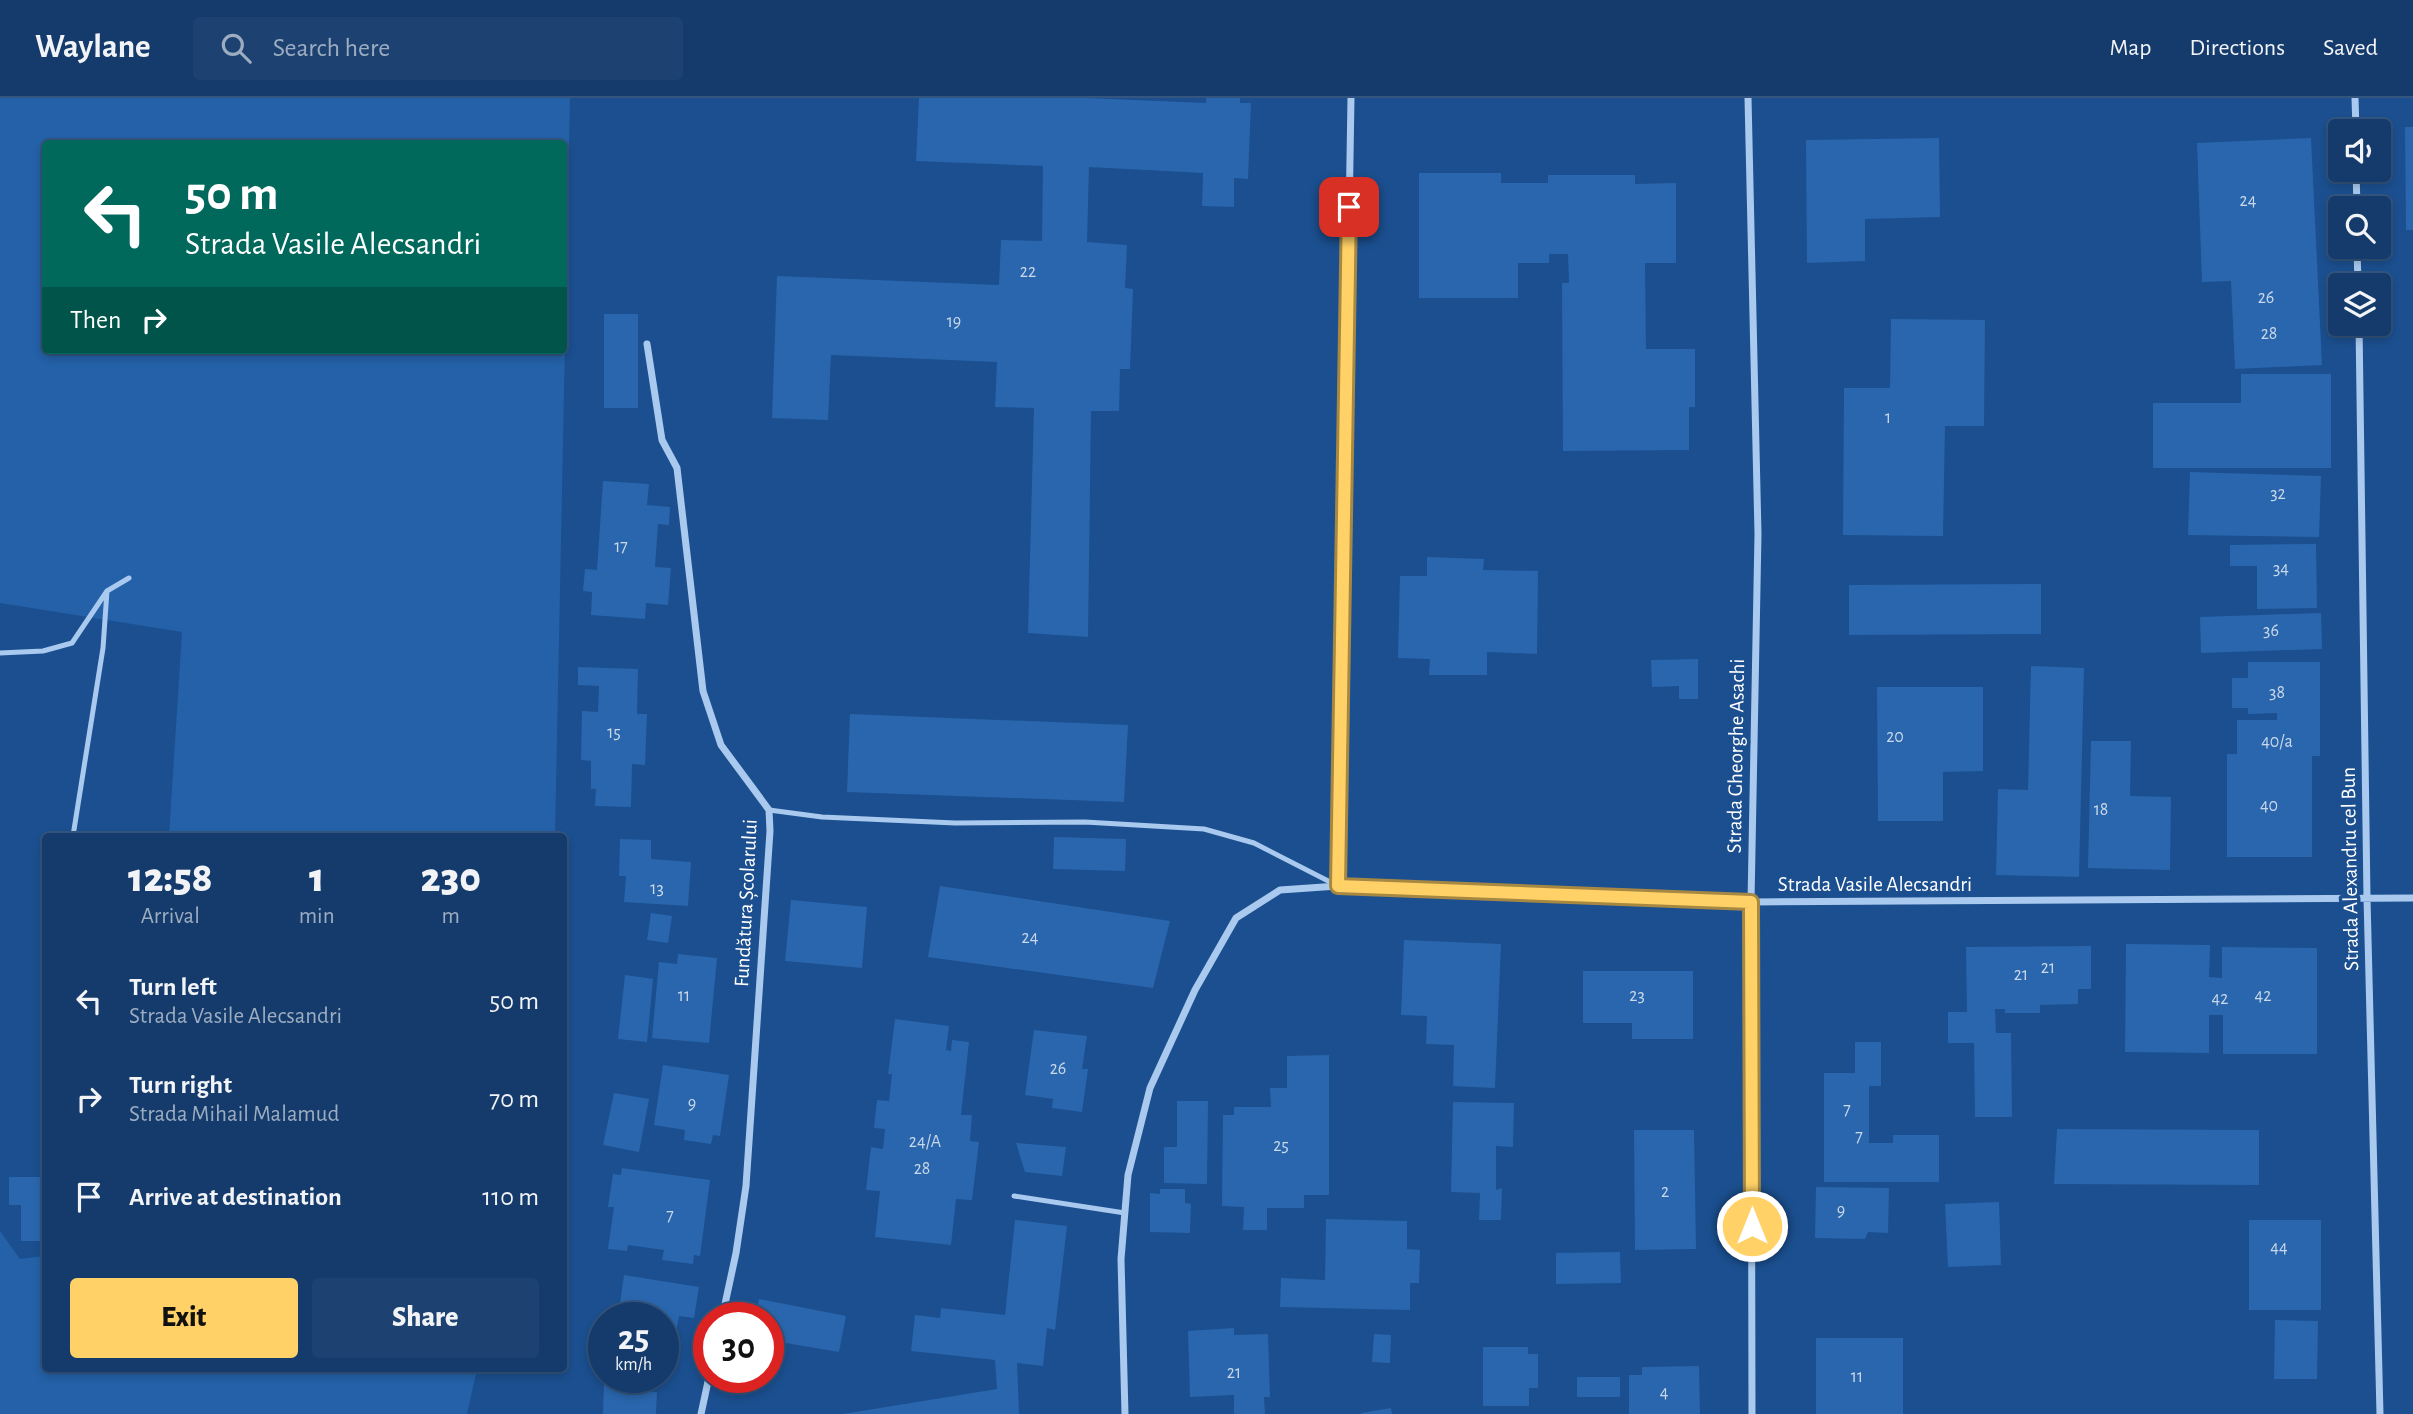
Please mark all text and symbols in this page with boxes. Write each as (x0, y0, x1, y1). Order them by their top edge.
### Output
search box (193, 17, 683, 80)
icon: search (217, 29, 255, 67)
text: Waylane (35, 31, 151, 64)
text: Search here (273, 35, 390, 61)
text: Map (2109, 36, 2151, 60)
text: Directions (2189, 36, 2285, 60)
text: Saved (2323, 36, 2378, 60)
map controls (2328, 119, 2391, 336)
button: sound (2328, 119, 2391, 182)
icon: left (70, 168, 161, 259)
text: 50 m (185, 170, 279, 219)
pin (1319, 177, 1379, 237)
icon: arrive (1330, 188, 1368, 226)
house number: 24 (2240, 192, 2257, 210)
button: search (2328, 196, 2391, 259)
text: Strada Vasile Alecsandri (185, 228, 481, 260)
house number: 22 (1020, 263, 1036, 281)
button: layers (2328, 273, 2391, 336)
house number: 26 (2258, 289, 2274, 307)
icon: right (135, 301, 173, 339)
text: Then (70, 307, 121, 333)
house number: 19 (947, 313, 961, 331)
house number: 28 (2261, 325, 2277, 343)
house number: 1 (1885, 409, 1891, 427)
house number: 32 (2270, 485, 2286, 503)
house number: 17 (614, 538, 628, 556)
house number: 34 (2273, 560, 2289, 578)
house number: 36 (2263, 622, 2279, 640)
street label: Strada Gheorghe Asachi (1724, 658, 1748, 854)
house number: 38 (2269, 684, 2285, 702)
house number: 15 (607, 724, 621, 742)
house number: 20 (1886, 728, 1904, 746)
house number: 40/a (2261, 733, 2293, 751)
street label: Strada Alexandru cel Bun (2338, 767, 2362, 971)
house number: 40 (2260, 797, 2278, 815)
house number: 18 (2094, 801, 2108, 819)
street label: Fundătura Școlarului (731, 819, 763, 988)
text: 12:58 (128, 857, 213, 899)
text: 1 (309, 857, 324, 899)
text: 230 (421, 857, 481, 899)
street label: Strada Vasile Alecsandri (1778, 874, 1972, 895)
house number: 13 (650, 880, 664, 898)
text: Arrival (141, 905, 200, 928)
text: min (299, 905, 335, 928)
text: m (442, 905, 460, 928)
house number: 24 (1022, 929, 1039, 947)
house number: 21 (2041, 959, 2055, 977)
house number: 21 (2014, 966, 2028, 984)
text: Turn left (129, 974, 217, 1000)
icon: left (70, 982, 108, 1020)
house number: 11 (678, 987, 690, 1005)
house number: 23 (1629, 987, 1645, 1005)
house number: 42 (2255, 987, 2271, 1005)
text: 50 m (489, 988, 539, 1014)
house number: 42 (2212, 990, 2228, 1008)
text: Strada Vasile Alecsandri (129, 1005, 342, 1028)
house number: 26 (1050, 1060, 1066, 1078)
text: Turn right (129, 1072, 232, 1098)
icon: right (70, 1080, 108, 1118)
text: 70 m (489, 1086, 539, 1112)
house number: 9 (688, 1095, 696, 1113)
house number: 7 (1843, 1101, 1851, 1119)
text: Strada Mihail Malamud (129, 1103, 339, 1126)
house number: 7 (1855, 1128, 1863, 1146)
house number: 24/A (909, 1133, 942, 1151)
house number: 25 (1273, 1137, 1289, 1155)
house number: 28 (914, 1160, 930, 1178)
icon: arrive (70, 1178, 108, 1216)
house number: 2 (1661, 1183, 1669, 1201)
text: Arrive at destination (129, 1184, 342, 1210)
text: 110 m (482, 1184, 539, 1210)
position arrow (1715, 1189, 1789, 1263)
house number: 9 (1837, 1202, 1845, 1220)
house number: 7 (666, 1207, 674, 1225)
house number: 44 (2270, 1239, 2288, 1257)
button: Exit (70, 1278, 298, 1358)
button: Share (312, 1278, 539, 1358)
speed limit sign: 30 (693, 1302, 784, 1393)
text: 25 (618, 1321, 649, 1356)
text: km/h (615, 1356, 652, 1374)
house number: 21 (1227, 1364, 1241, 1382)
house number: 11 (1851, 1368, 1863, 1386)
house number: 4 (1660, 1384, 1669, 1402)

